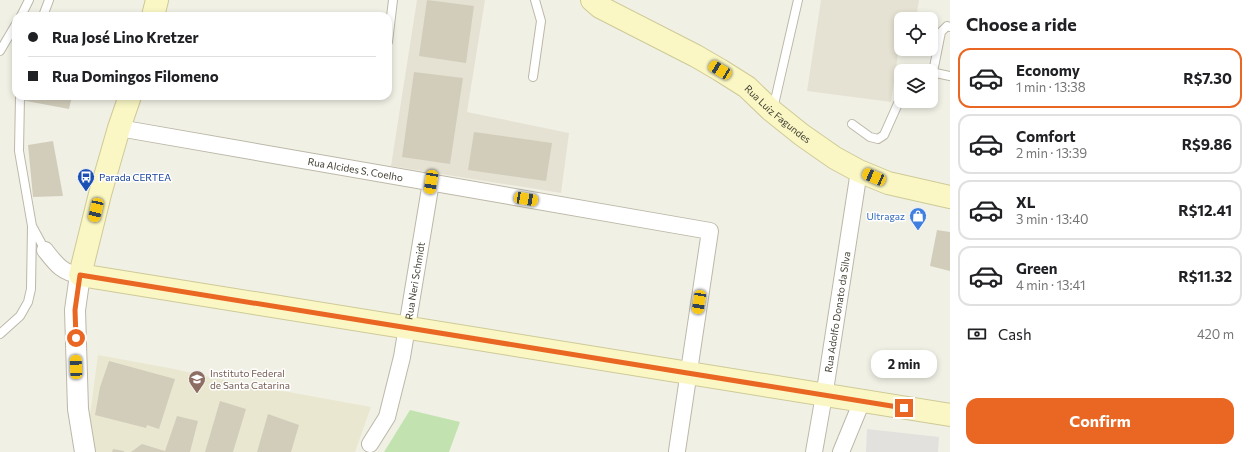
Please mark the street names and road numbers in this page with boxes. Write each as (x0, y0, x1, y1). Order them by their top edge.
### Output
street label: Rua Luiz Fagundes (742, 82, 814, 146)
street label: Rua Alcides S. Coelho (307, 155, 404, 183)
street label: Rua Neri Schmidt (402, 241, 427, 320)
street label: Rua Adolfo Donato da Silva (822, 250, 852, 373)

